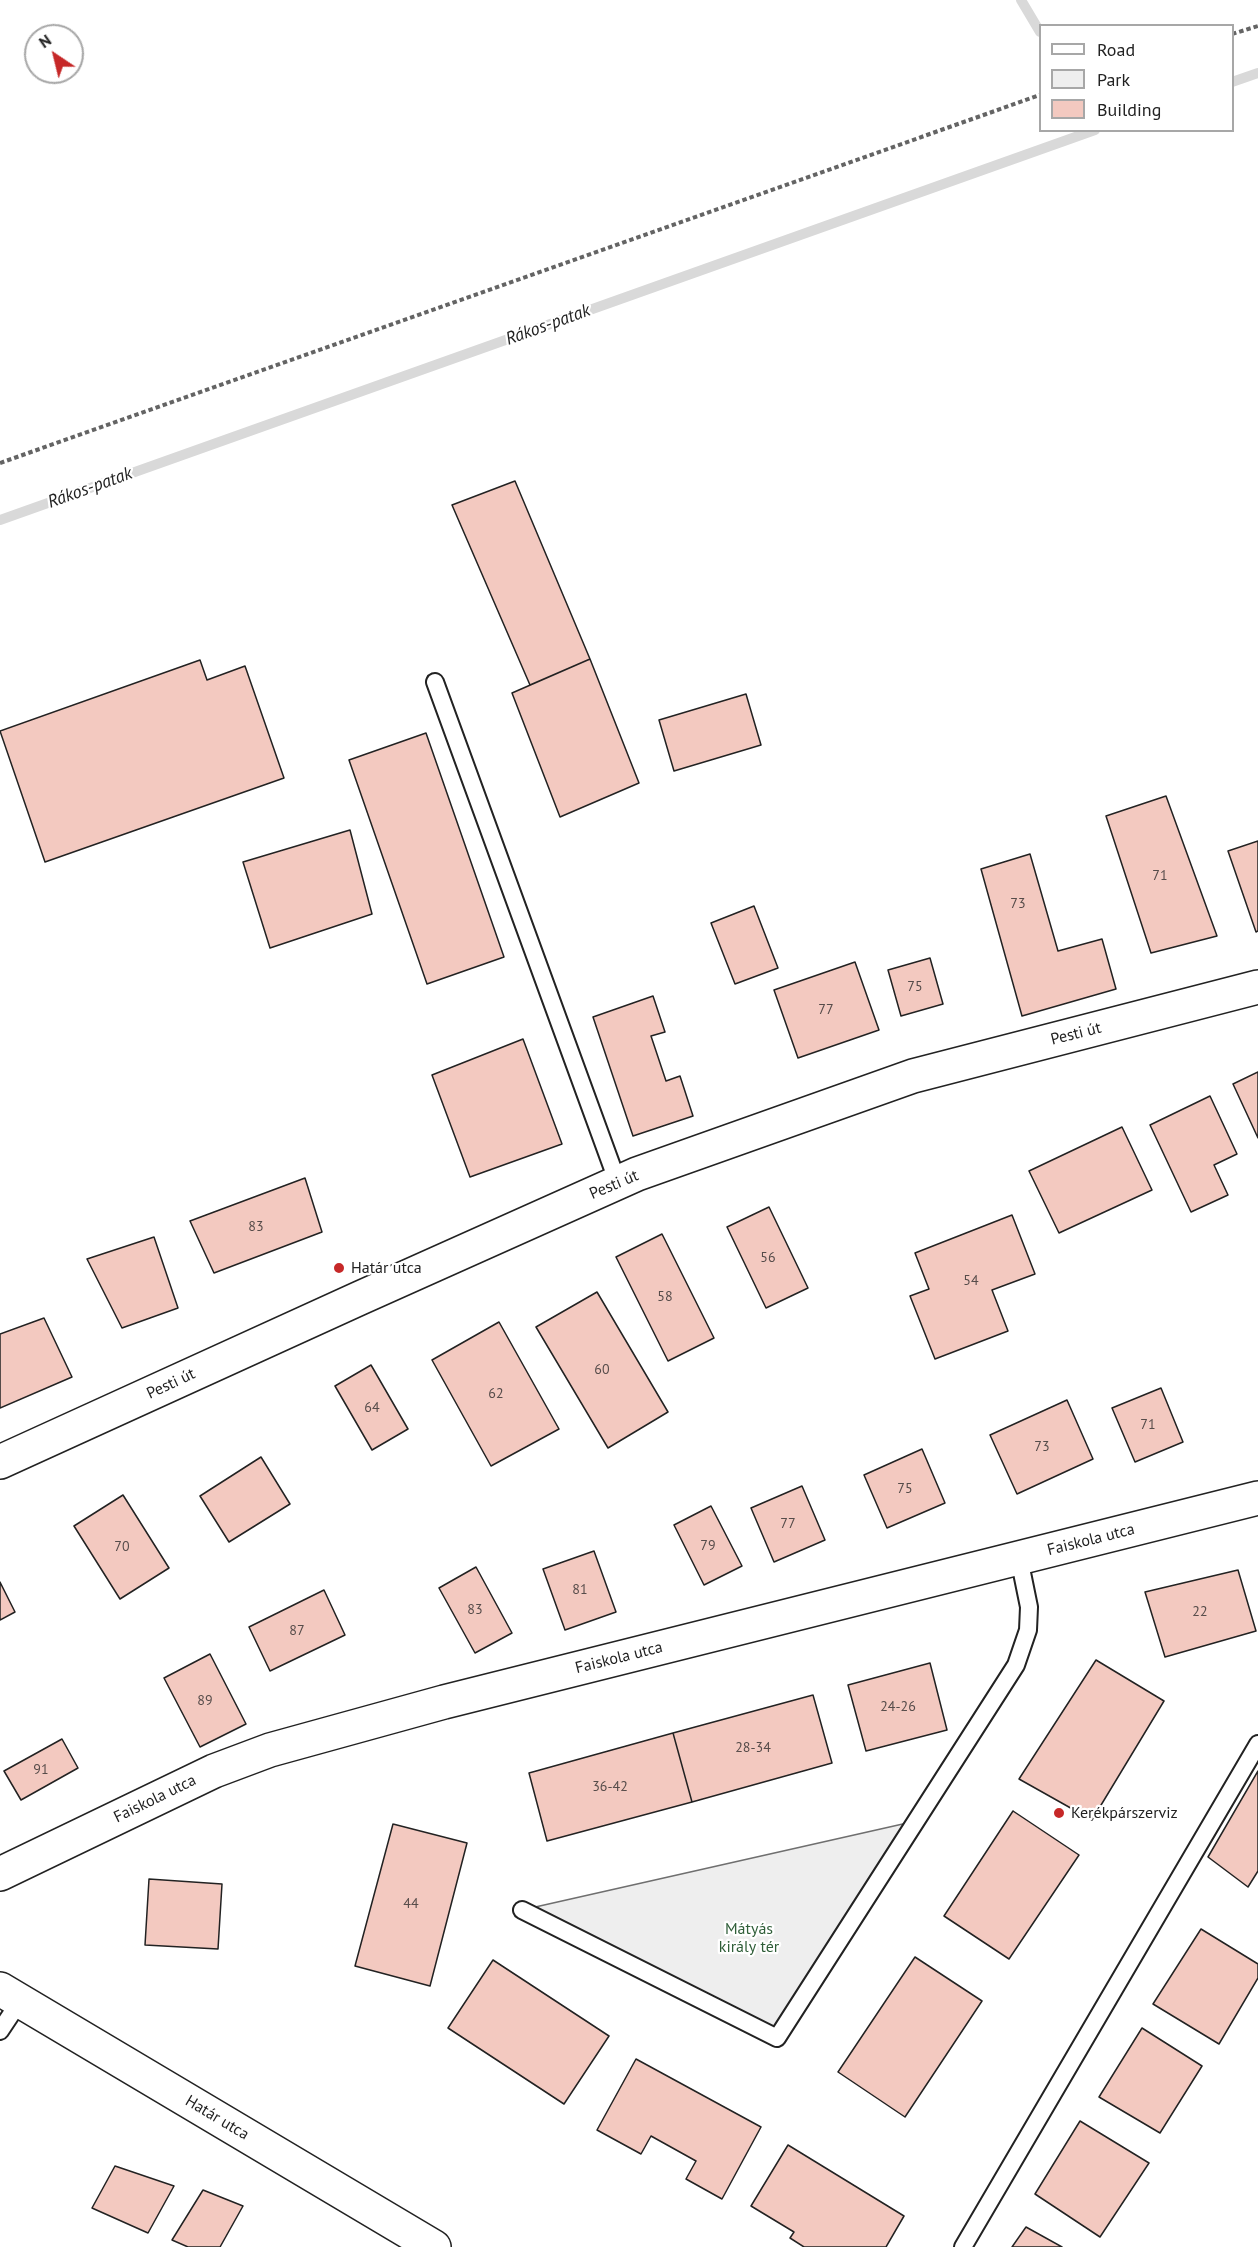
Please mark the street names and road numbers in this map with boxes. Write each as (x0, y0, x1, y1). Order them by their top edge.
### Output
street label: Pesti út (1049, 1018, 1103, 1050)
street label: Pesti út (587, 1166, 641, 1204)
street label: Pesti út (144, 1364, 198, 1404)
street label: Faiskola utca (1045, 1520, 1137, 1560)
street label: Faiskola utca (573, 1638, 665, 1678)
street label: Faiskola utca (111, 1771, 199, 1827)
street label: Határ utca (182, 2092, 252, 2144)

